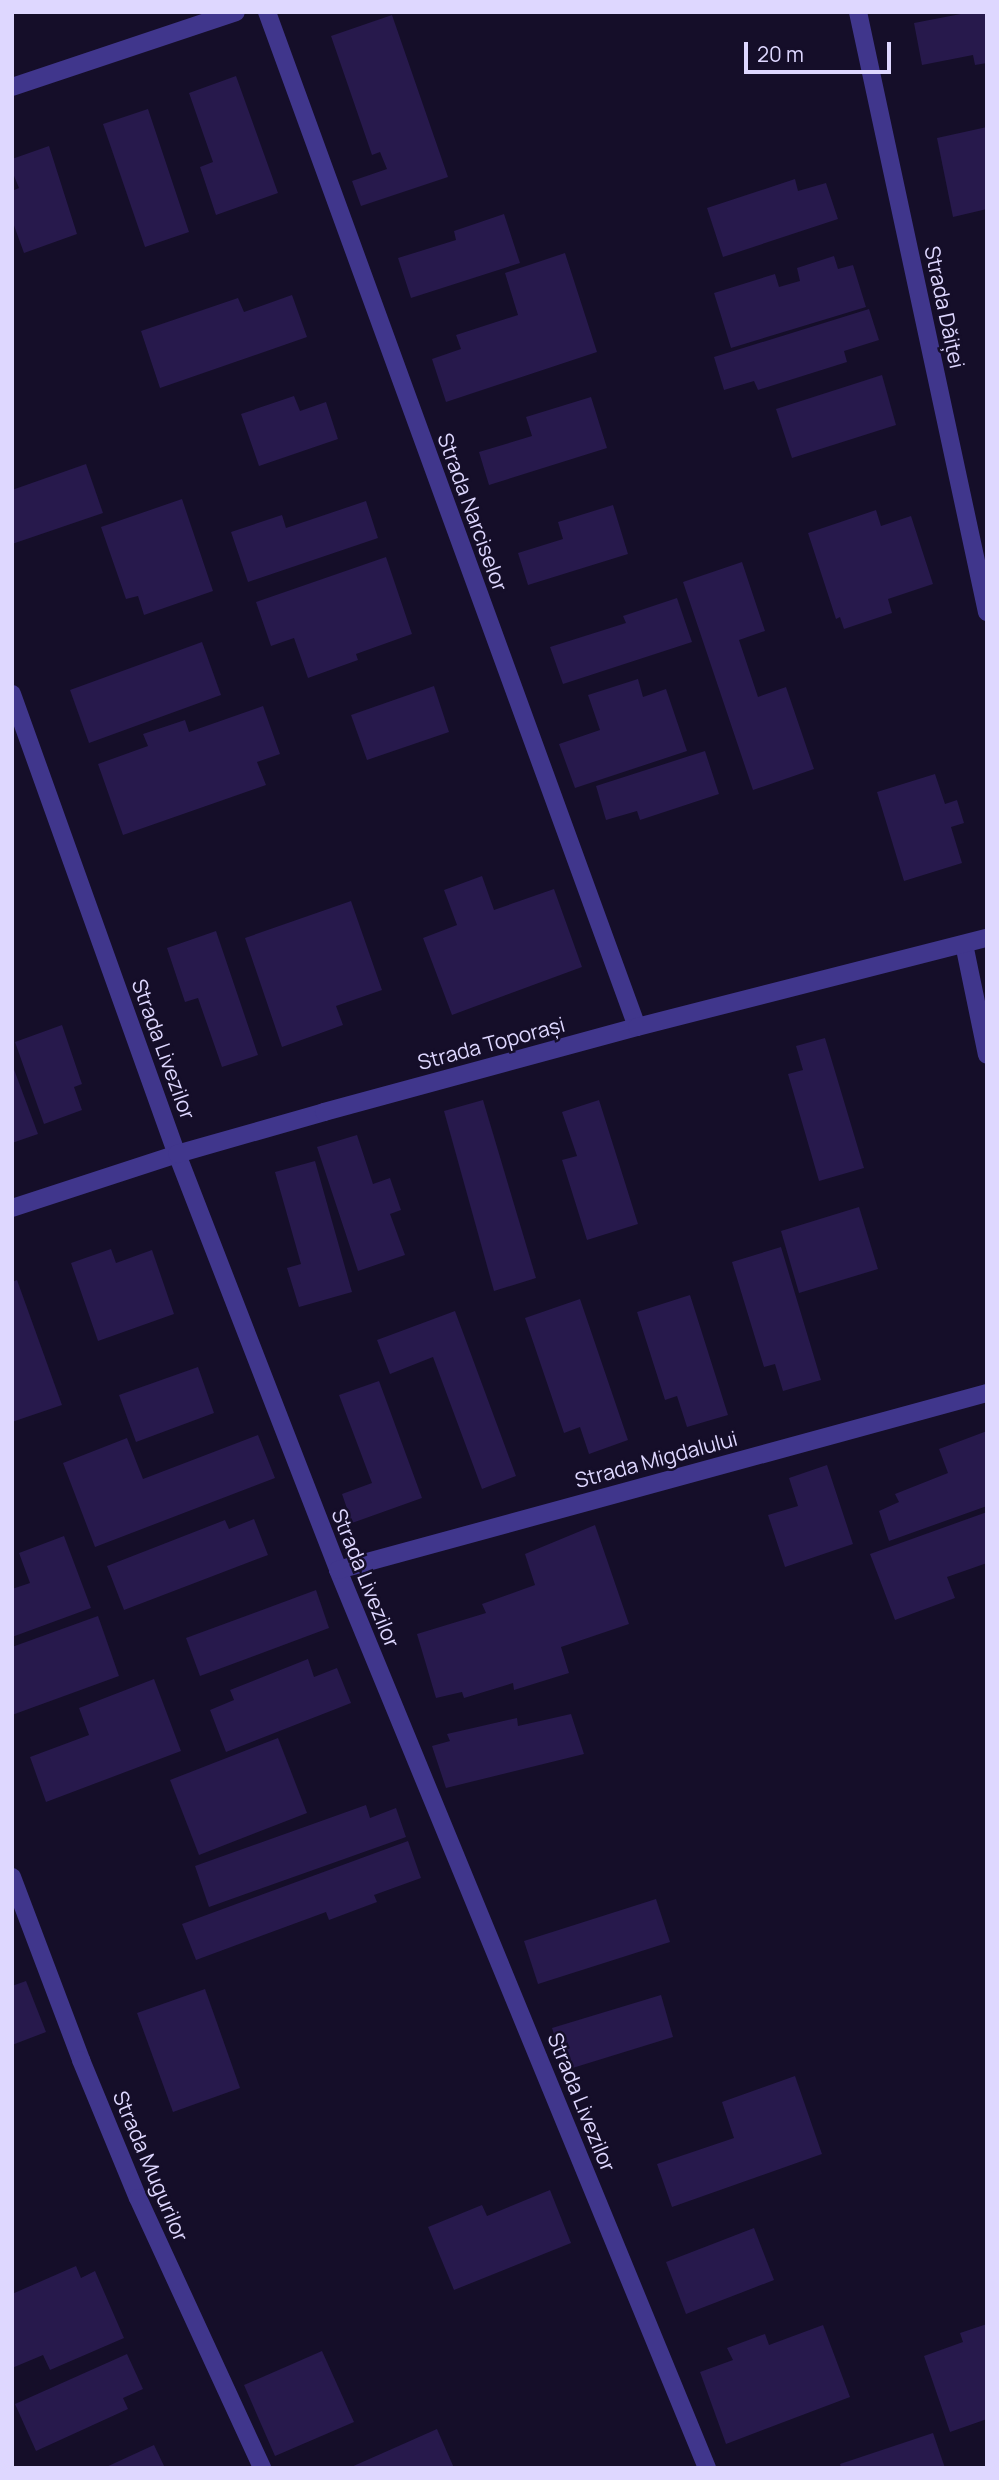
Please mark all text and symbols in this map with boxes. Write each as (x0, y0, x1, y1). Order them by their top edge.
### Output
scale bar (747, 28, 894, 72)
text: 20 m (757, 40, 804, 68)
street label: Strada Dăiței (920, 244, 970, 370)
street label: Strada Narciselor (433, 430, 513, 594)
street label: Strada Livezilor (127, 975, 201, 1123)
street label: Strada Toporași (415, 1011, 567, 1075)
street label: Strada Migdalului (572, 1425, 740, 1493)
street label: Strada Livezilor (327, 1505, 405, 1651)
street label: Strada Livezilor (543, 2029, 621, 2175)
street label: Strada Mugurilor (108, 2087, 194, 2245)

